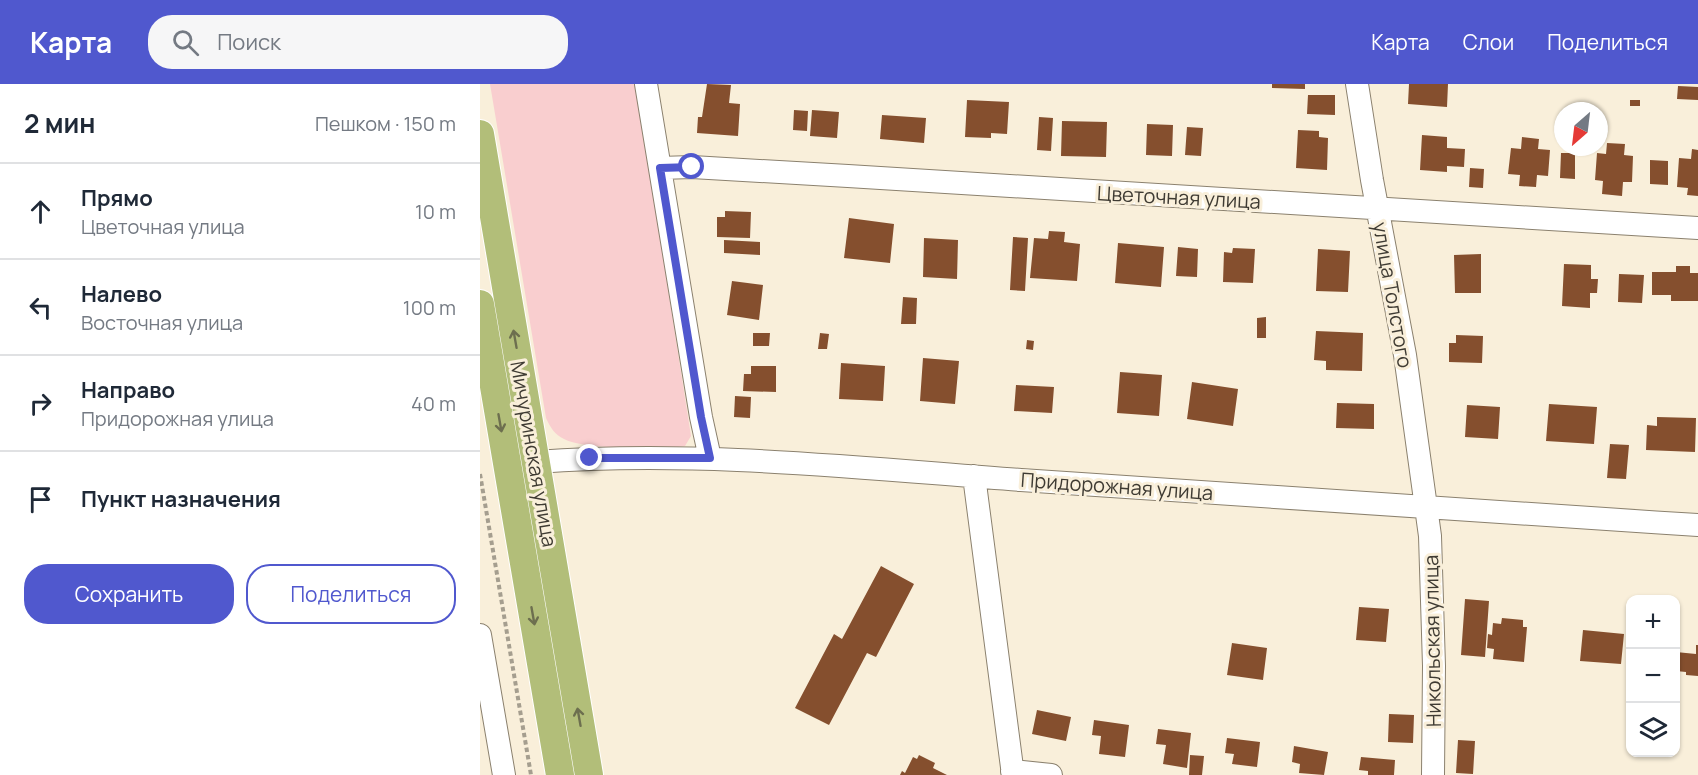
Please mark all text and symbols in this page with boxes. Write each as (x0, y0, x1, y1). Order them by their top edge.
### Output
search box (148, 15, 568, 69)
text: Карта (30, 23, 112, 61)
icon: search (169, 26, 202, 59)
text: Поиск (217, 27, 281, 57)
text: Карта (1371, 28, 1430, 56)
text: Слои (1463, 28, 1514, 56)
text: Поделиться (1547, 28, 1668, 56)
north arrow (1554, 102, 1608, 156)
text: 2 мин (24, 105, 96, 141)
text: Пешком · 150 m (315, 110, 456, 137)
route start (678, 153, 704, 179)
street label: Цветочная улица (1097, 179, 1261, 215)
text: Прямо (81, 183, 153, 213)
icon: ahead (24, 195, 57, 228)
text: 10 m (415, 198, 456, 225)
text: Цветочная улица (81, 213, 245, 240)
street label: улица Толстого (1367, 220, 1419, 370)
text: Налево (81, 279, 162, 309)
icon: left (24, 291, 57, 324)
text: 100 m (403, 294, 456, 321)
text: Восточная улица (81, 309, 243, 336)
one-way arrow (509, 329, 520, 349)
street label: Мичуринская улица (504, 359, 564, 549)
text: Направо (81, 375, 175, 405)
icon: right (24, 387, 57, 420)
text: 40 m (411, 390, 456, 417)
text: Придорожная улица (81, 405, 274, 432)
one-way arrow (495, 413, 506, 433)
route end (576, 444, 602, 470)
street label: Придорожная улица (1020, 466, 1214, 506)
icon: arrive (24, 483, 57, 516)
text: Пункт назначения (81, 484, 281, 514)
street label: Никольская улица (1417, 555, 1447, 727)
button: Сохранить (24, 564, 234, 624)
button: Поделиться (246, 564, 456, 624)
map controls (1626, 595, 1680, 757)
button: + (1626, 595, 1680, 649)
one-way arrow (528, 605, 539, 625)
button: − (1626, 649, 1680, 703)
button: layers (1626, 703, 1680, 757)
one-way arrow (573, 708, 584, 728)

